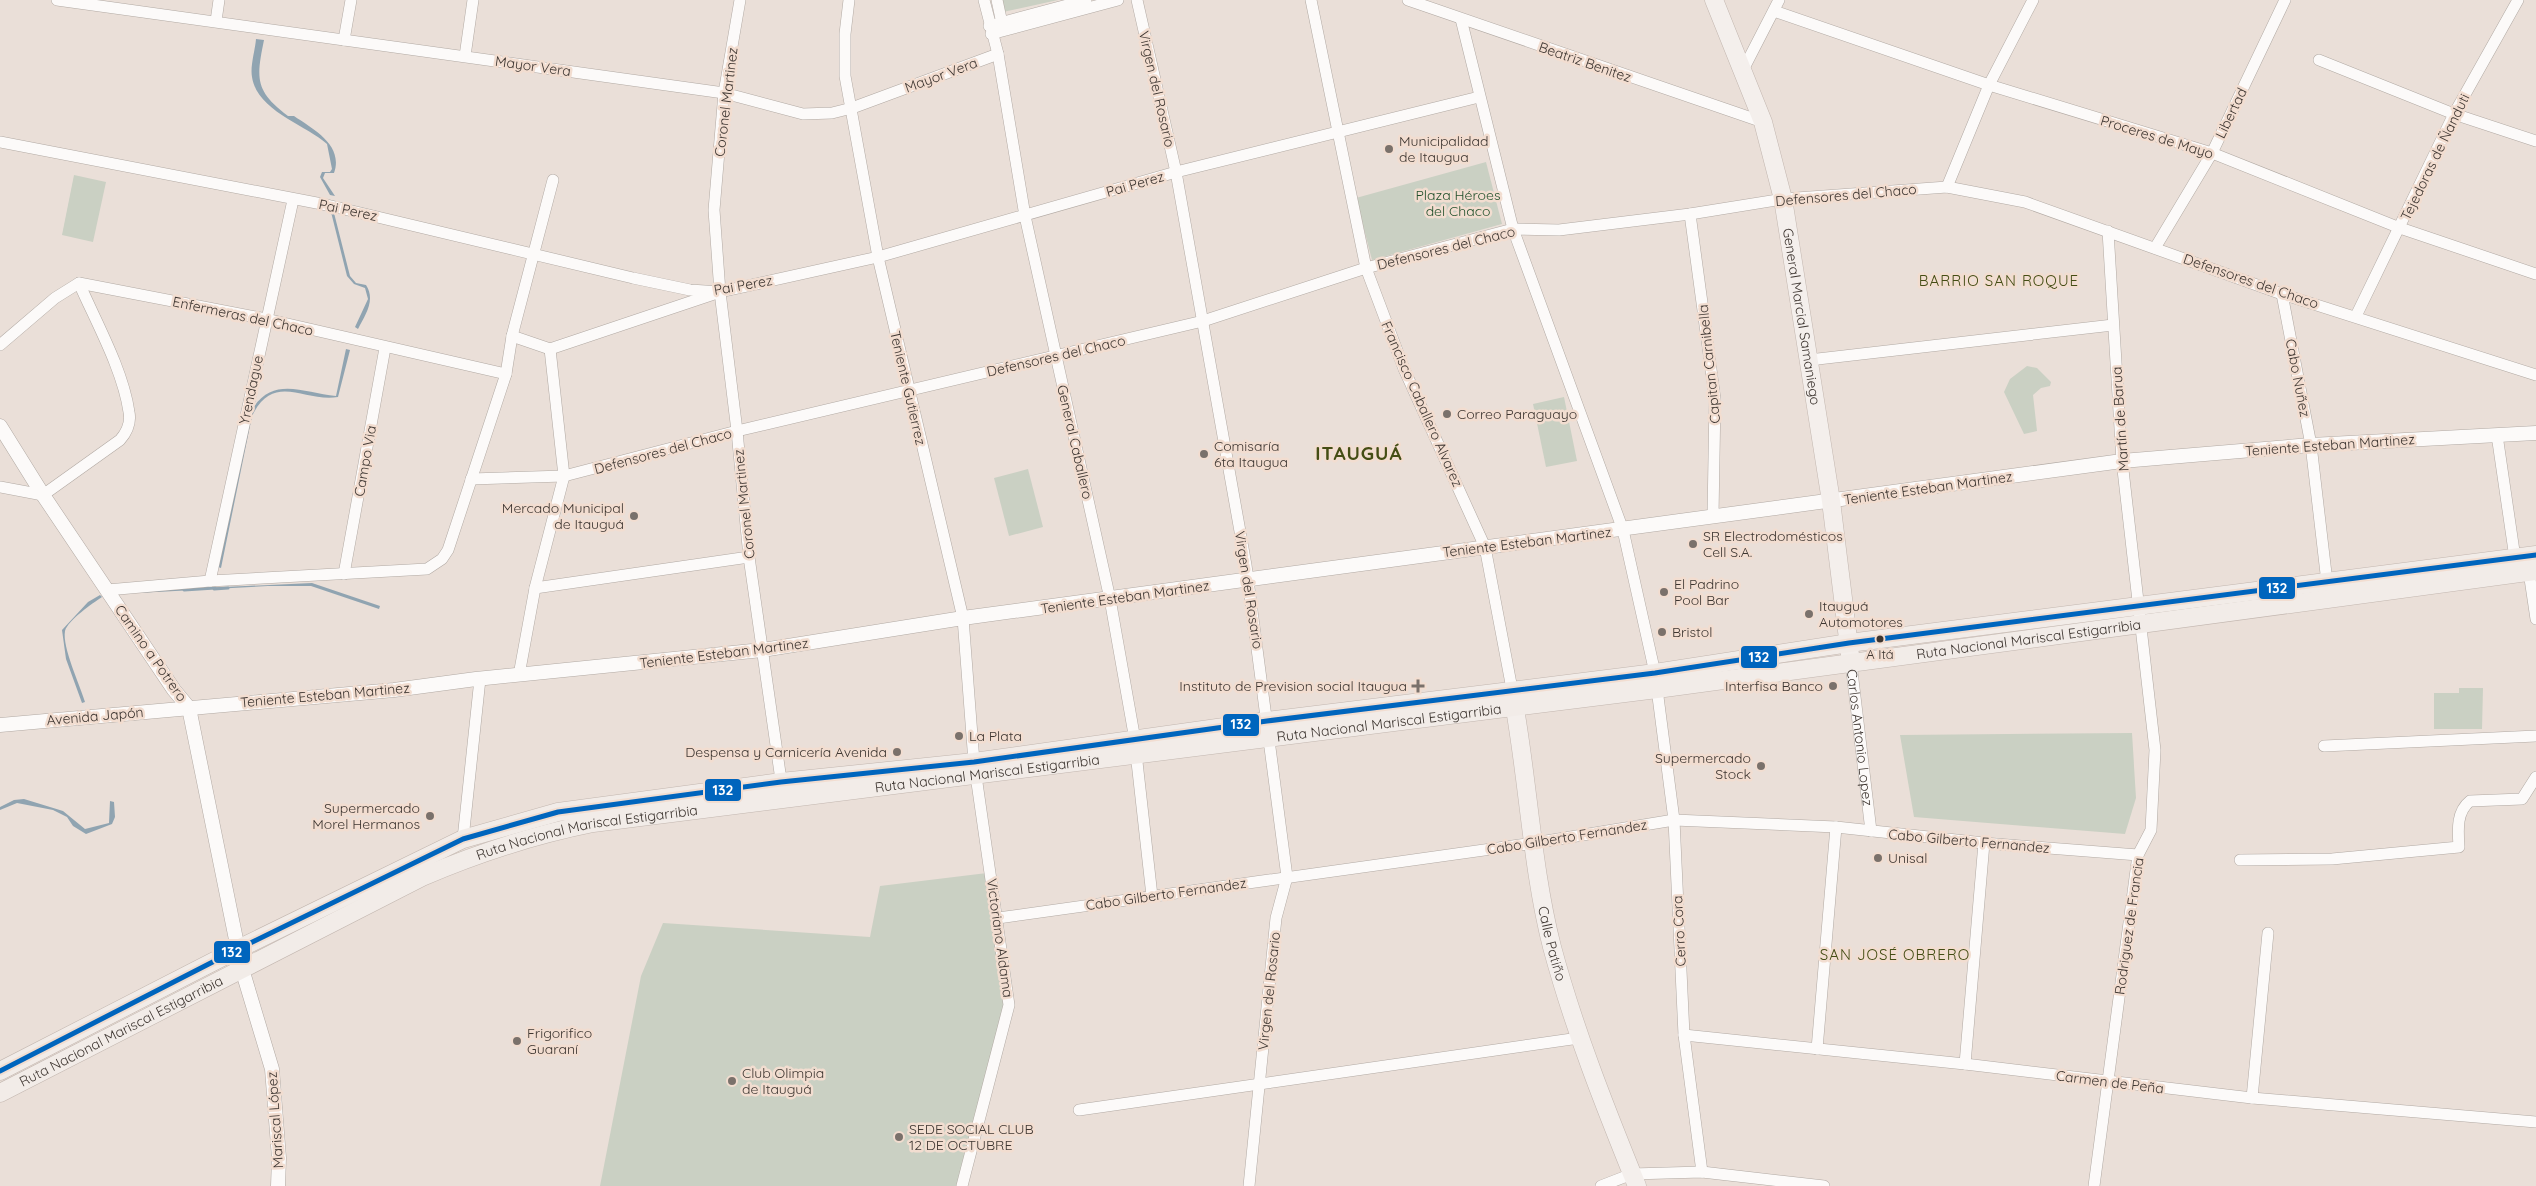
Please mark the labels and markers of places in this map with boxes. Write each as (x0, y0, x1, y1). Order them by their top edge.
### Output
place label: Municipalidad de Itaugua (1399, 132, 1489, 166)
marker: Municipalidad de Itaugua (1383, 143, 1395, 155)
place label: Correo Paraguayo (1457, 405, 1577, 423)
marker: Correo Paraguayo (1441, 408, 1453, 420)
place label: Comisaría 6ta Itaugua (1214, 437, 1288, 471)
marker: Comisaría 6ta Itaugua (1198, 448, 1210, 460)
place label: Mercado Municipal de Itauguá (502, 499, 624, 533)
marker: Mercado Municipal de Itauguá (628, 510, 640, 522)
place label: SR Electrodomésticos Cell S.A. (1703, 527, 1843, 561)
marker: SR Electrodomésticos Cell S.A. (1687, 538, 1699, 550)
place label: El Padrino Pool Bar (1674, 575, 1739, 609)
marker: El Padrino Pool Bar (1658, 586, 1670, 598)
place label: Itauguá Automotores (1819, 597, 1903, 631)
marker: Itauguá Automotores (1803, 608, 1815, 620)
place label: Bristol (1672, 623, 1712, 641)
marker: Bristol (1656, 626, 1668, 638)
marker: A Itá (1875, 634, 1885, 644)
place label: A Itá (1866, 646, 1894, 662)
place label: Instituto de Prevision social Itaugua (1179, 677, 1407, 695)
place label: Interfisa Banco (1725, 677, 1823, 695)
marker: Instituto de Prevision social Itaugua (1411, 679, 1425, 693)
marker: Interfisa Banco (1827, 680, 1839, 692)
place label: La Plata (969, 727, 1022, 745)
marker: La Plata (953, 730, 965, 742)
place label: Despensa y Carnicería Avenida (685, 743, 887, 761)
marker: Despensa y Carnicería Avenida (891, 746, 903, 758)
place label: Supermercado Stock (1655, 749, 1751, 783)
marker: Supermercado Stock (1755, 760, 1767, 772)
place label: Supermercado Morel Hermanos (312, 799, 420, 833)
marker: Supermercado Morel Hermanos (424, 810, 436, 822)
place label: Unisal (1888, 849, 1927, 867)
marker: Unisal (1872, 852, 1884, 864)
place label: Frigorifico Guaraní (527, 1024, 592, 1058)
marker: Frigorifico Guaraní (511, 1035, 523, 1047)
place label: Club Olimpia de Itauguá (742, 1064, 824, 1098)
marker: Club Olimpia de Itauguá (726, 1075, 738, 1087)
place label: SEDE SOCIAL CLUB 12 DE OCTUBRE (909, 1120, 1034, 1154)
marker: SEDE SOCIAL CLUB 12 DE OCTUBRE (893, 1131, 905, 1143)

